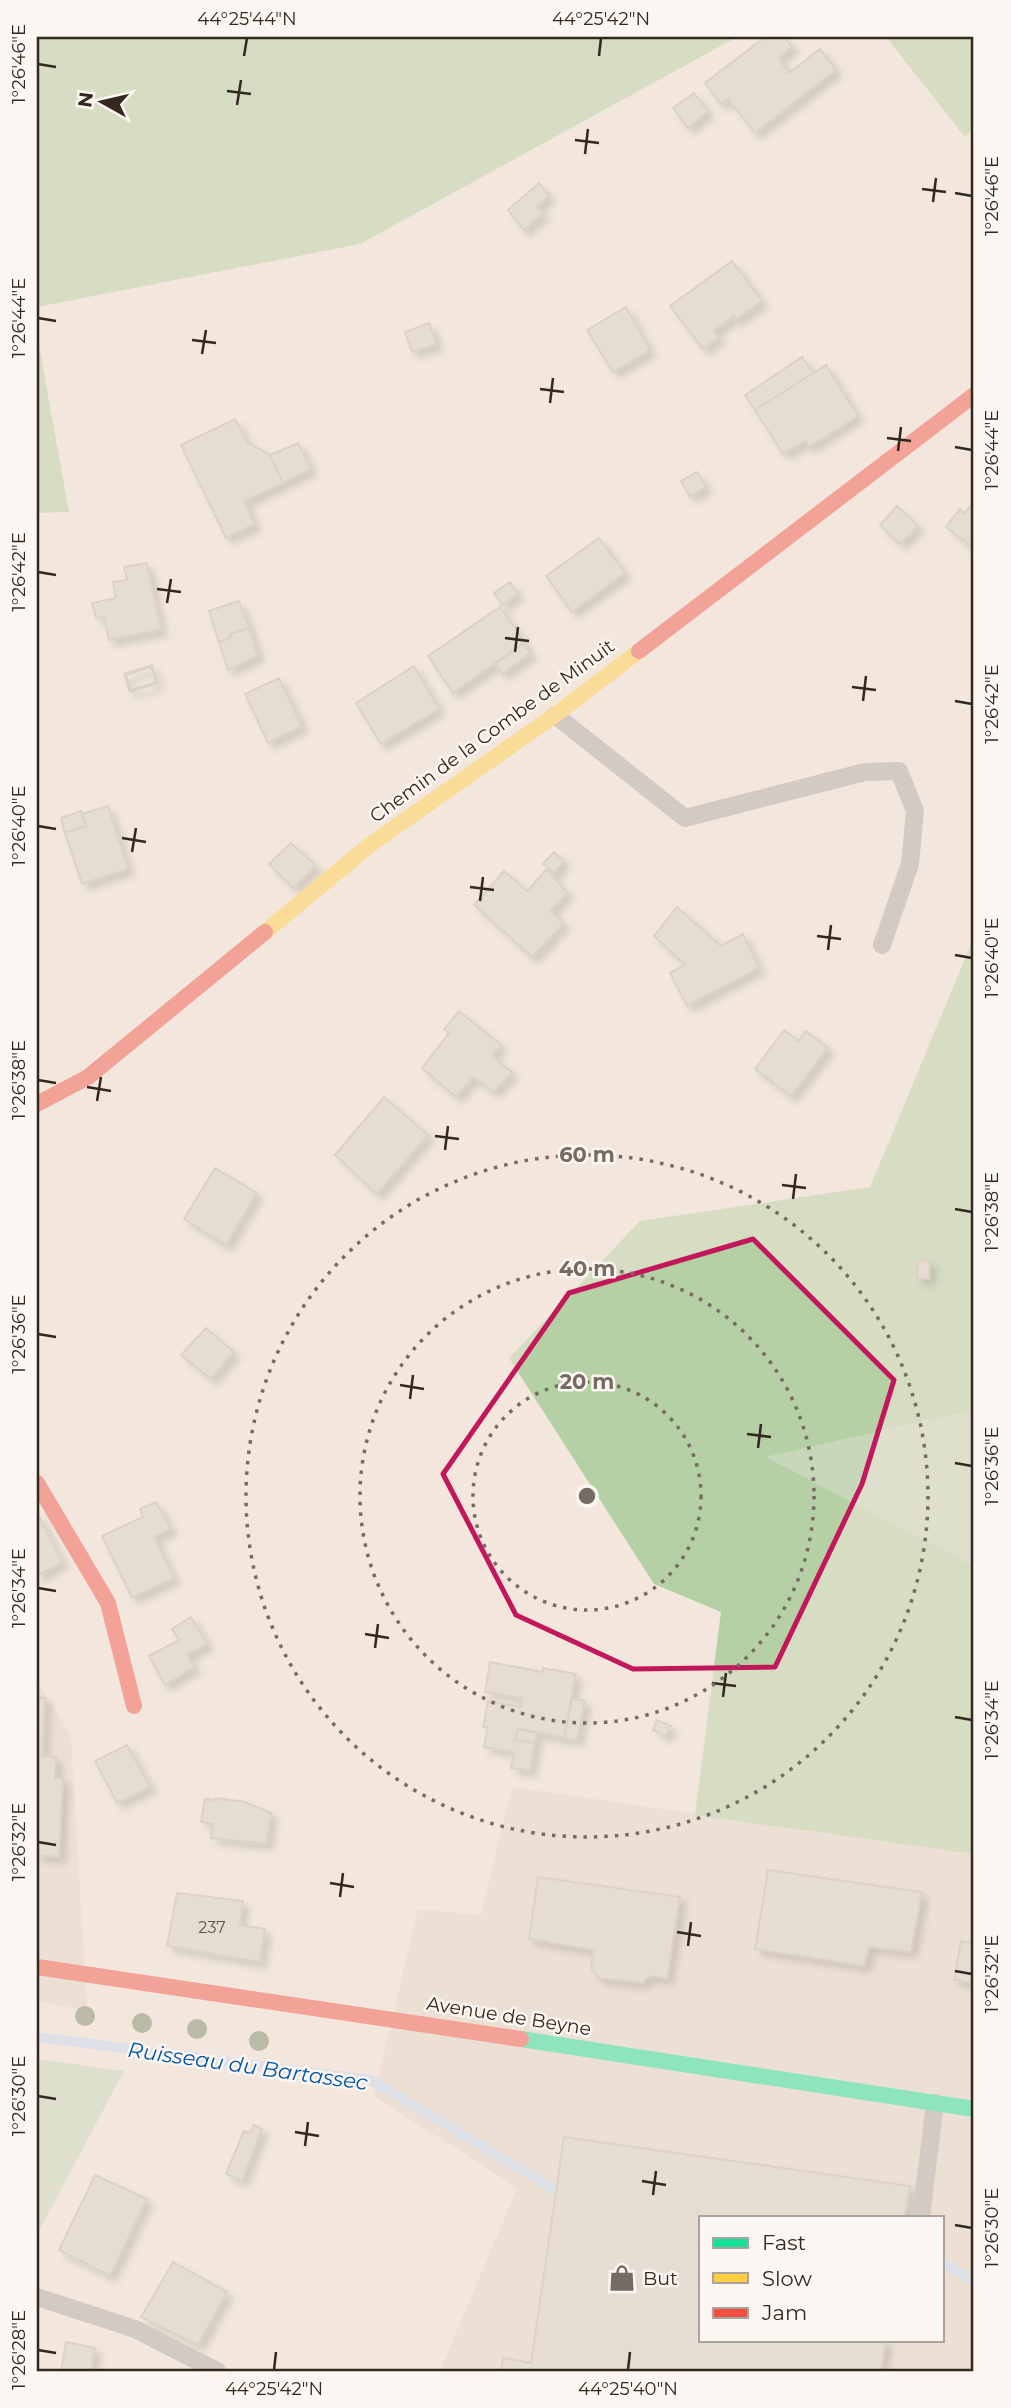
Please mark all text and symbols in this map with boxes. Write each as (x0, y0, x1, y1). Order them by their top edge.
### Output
text: 44°25'44"N (197, 8, 297, 30)
text: 44°25'42"N (552, 8, 650, 30)
text: 1°26'46"E (8, 24, 30, 104)
north arrow (66, 66, 136, 136)
text: N (73, 90, 98, 109)
text: 1°26'46"E (981, 156, 1003, 236)
text: 1°26'44"E (8, 278, 30, 358)
text: 1°26'44"E (981, 410, 1003, 490)
text: 1°26'42"E (8, 532, 30, 612)
street label: Chemin de la Combe de Minuit (365, 634, 619, 828)
text: 1°26'42"E (981, 664, 1003, 744)
text: 1°26'40"E (8, 785, 30, 867)
text: 1°26'40"E (981, 917, 1003, 999)
text: 1°26'38"E (8, 1040, 30, 1120)
text: 60 m (559, 1142, 615, 1167)
text: 1°26'38"E (981, 1172, 1003, 1252)
text: 40 m (559, 1256, 615, 1281)
text: 1°26'36"E (8, 1294, 30, 1374)
text: 20 m (560, 1369, 614, 1394)
text: 1°26'36"E (981, 1426, 1003, 1506)
centre of rings (575, 1484, 599, 1508)
text: 1°26'34"E (8, 1548, 30, 1628)
text: 1°26'34"E (981, 1680, 1003, 1760)
text: 1°26'32"E (8, 1803, 30, 1881)
house number: 237 (198, 1918, 226, 1937)
text: 1°26'32"E (981, 1935, 1003, 2013)
street label: Avenue de Beyne (425, 1992, 593, 2040)
water label: Ruisseau du Bartassec (126, 2037, 370, 2095)
text: 1°26'30"E (8, 2056, 30, 2136)
text: 1°26'30"E (981, 2188, 1003, 2268)
legend (699, 2216, 944, 2342)
text: Fast (762, 2230, 806, 2255)
shop icon: But (607, 2263, 637, 2293)
text: Slow (762, 2266, 812, 2291)
place label: But (643, 2267, 678, 2290)
text: Jam (761, 2300, 807, 2325)
text: 1°26'28"E (8, 2310, 30, 2390)
text: 44°25'42"N (225, 2378, 323, 2400)
text: 44°25'40"N (578, 2378, 678, 2400)

